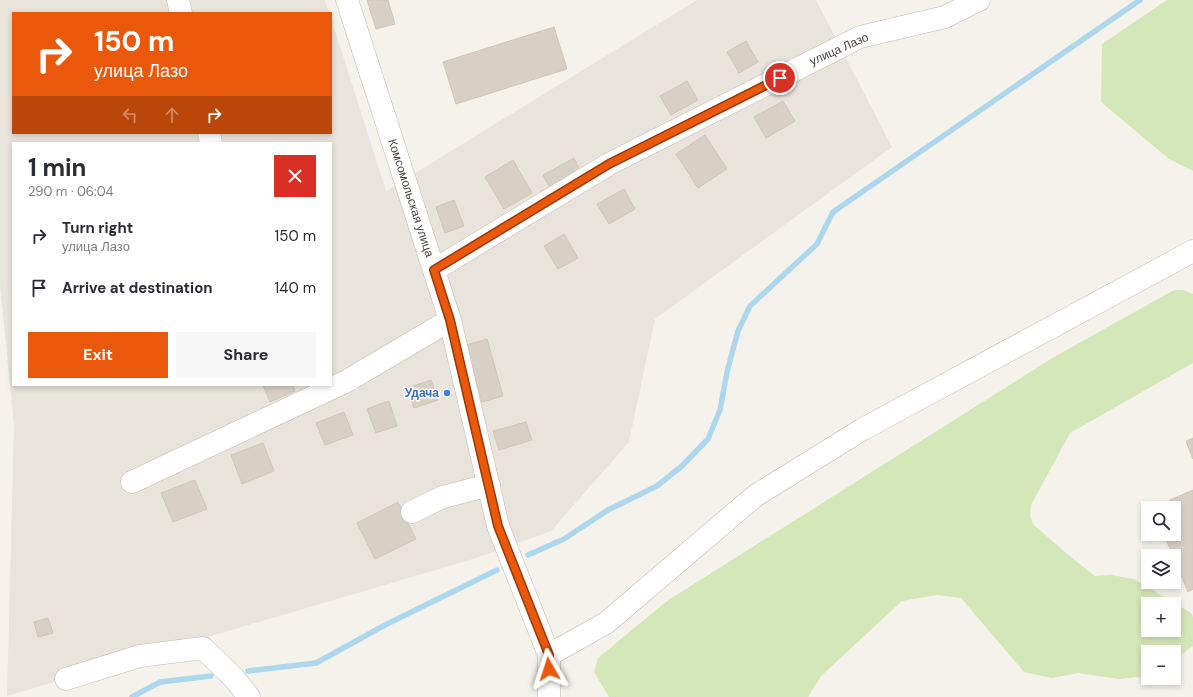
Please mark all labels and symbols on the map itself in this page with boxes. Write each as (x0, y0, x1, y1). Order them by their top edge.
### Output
street label: улица Лазо (807, 29, 871, 69)
pin (763, 61, 797, 95)
street label: Комсомольская улица (384, 137, 438, 260)
place label: Удача (405, 385, 439, 401)
marker: Удача (442, 388, 452, 398)
position arrow (528, 648, 570, 690)

